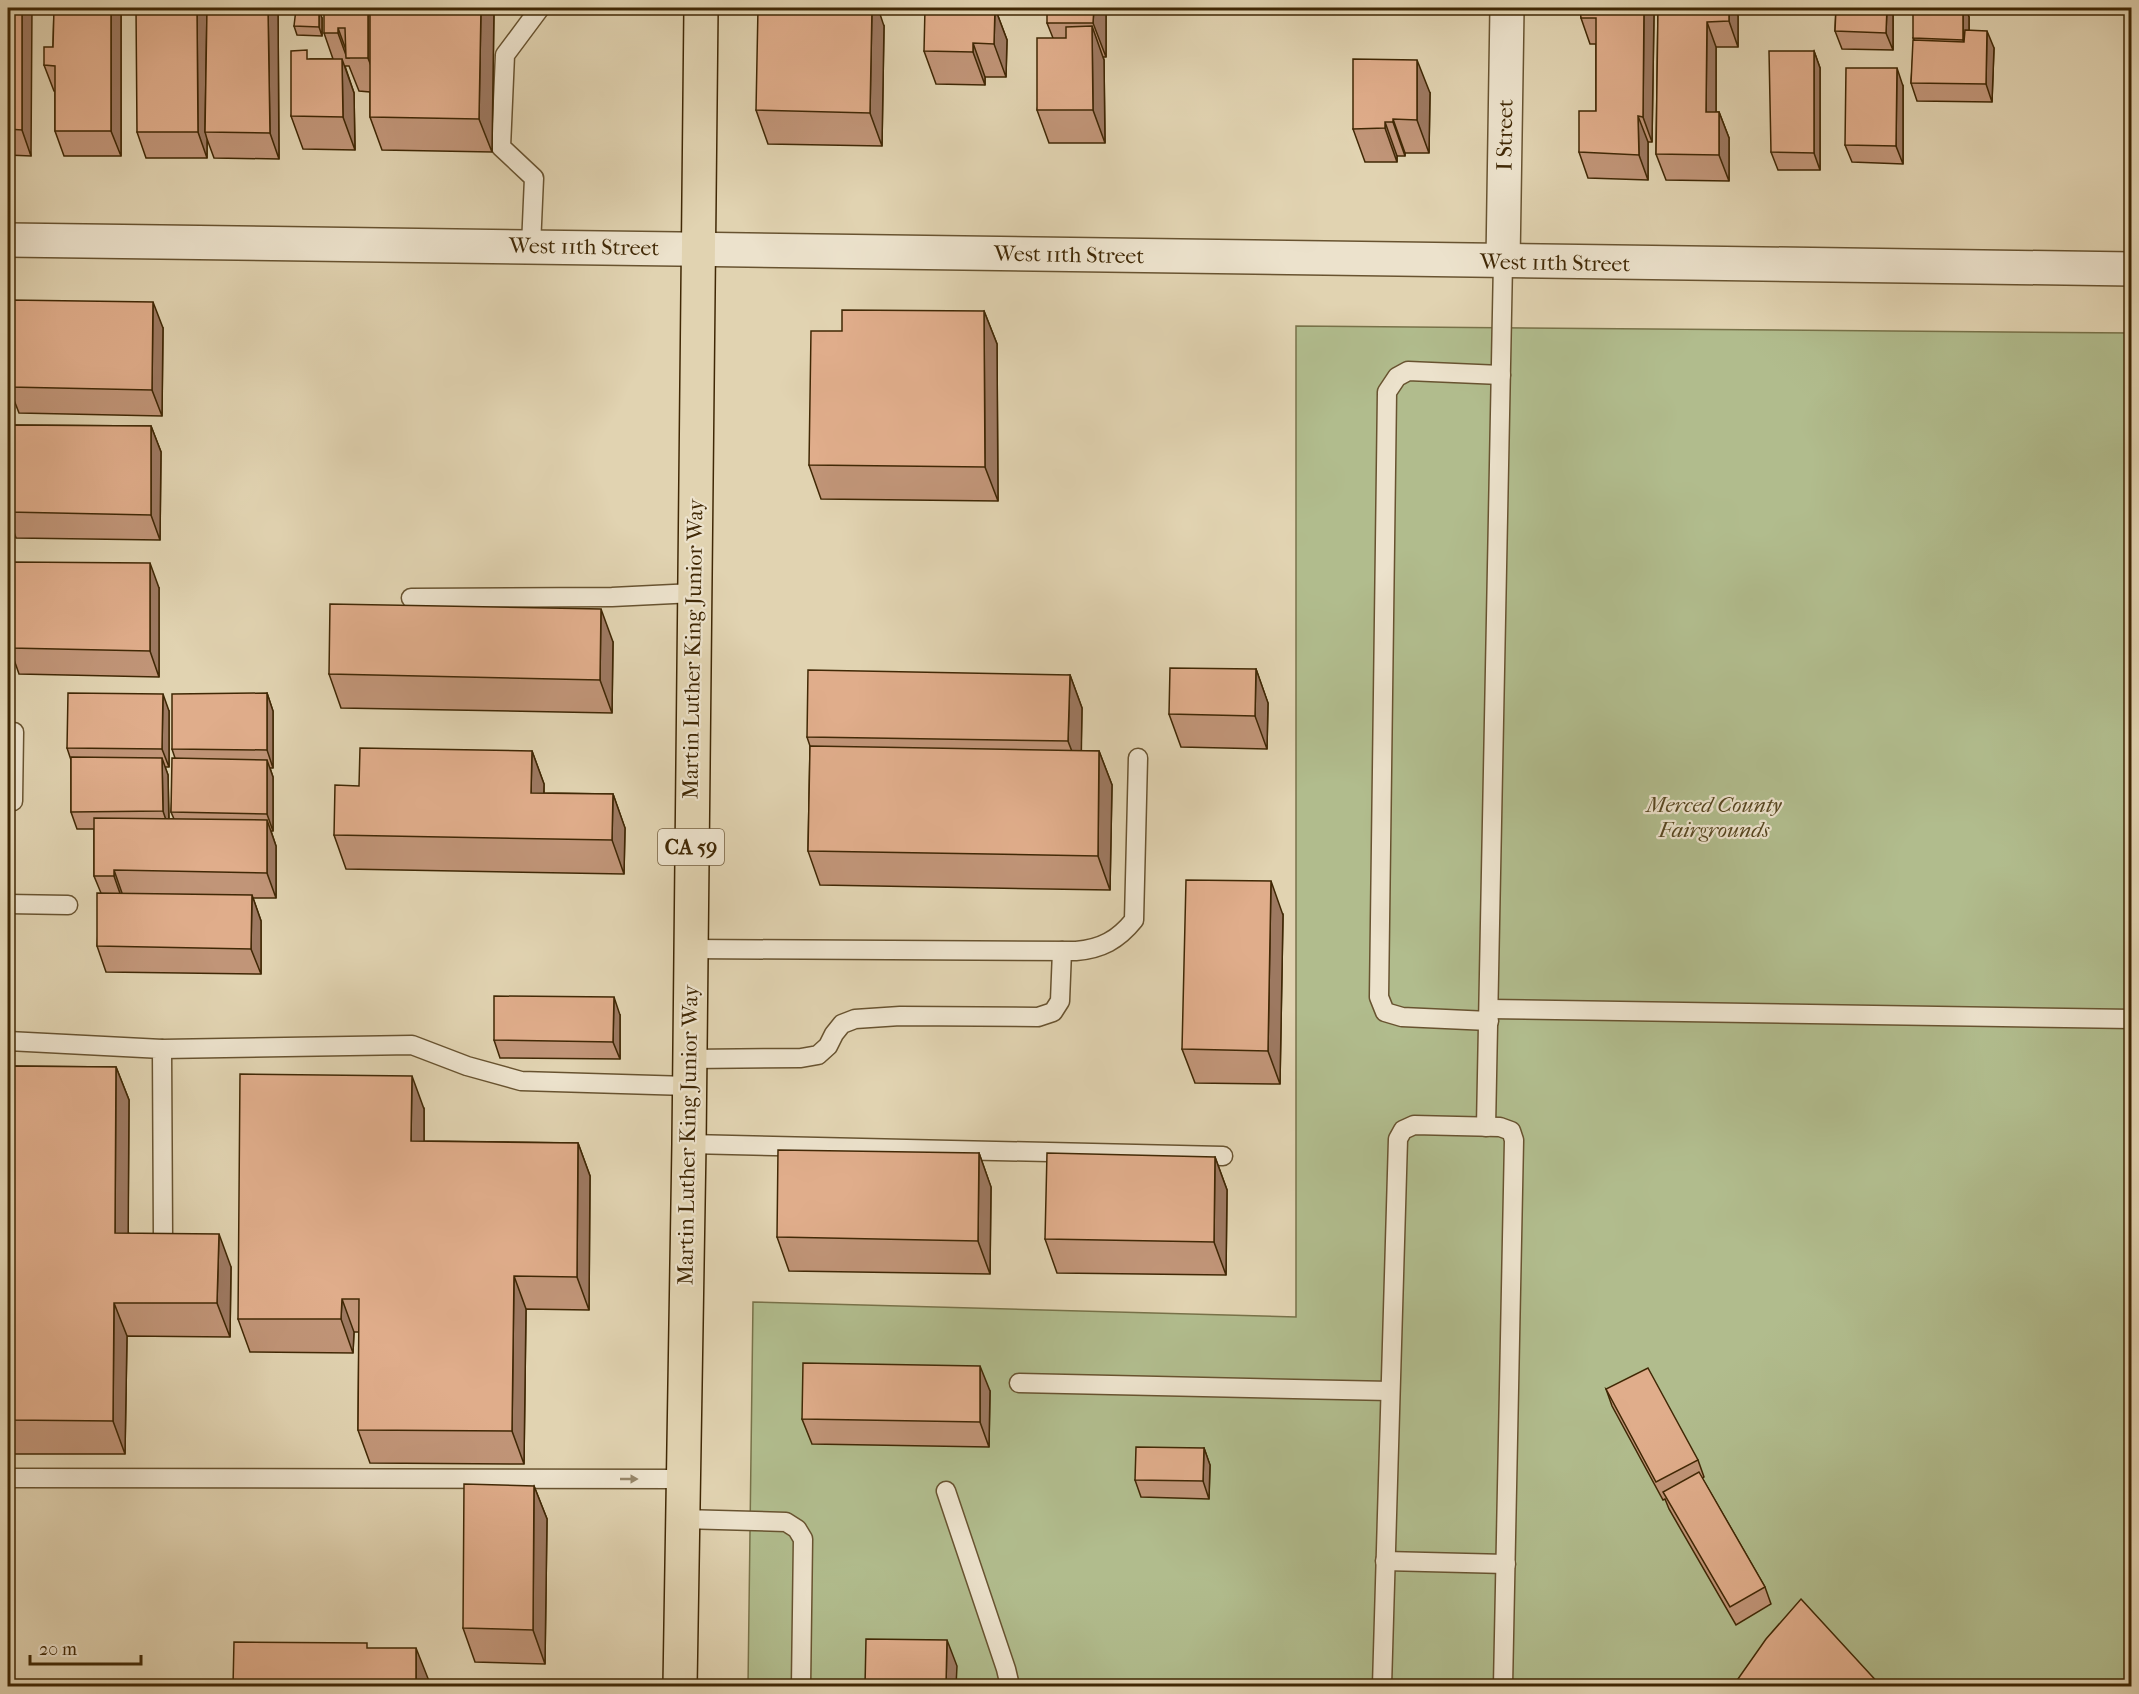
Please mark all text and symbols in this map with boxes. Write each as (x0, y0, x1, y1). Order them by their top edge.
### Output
street label: I Street (1491, 99, 1519, 171)
street label: West 11th Street (508, 233, 660, 261)
street label: West 11th Street (993, 241, 1145, 269)
street label: West 11th Street (1479, 249, 1631, 277)
street label: Martin Luther King Junior Way (677, 497, 709, 799)
park label: Merced County Fairgrounds (1644, 792, 1783, 843)
road number: CA 59 (658, 829, 724, 865)
street label: Martin Luther King Junior Way (672, 983, 704, 1285)
one-way arrow (620, 1474, 639, 1484)
scale bar (30, 1628, 141, 1666)
text: 20 m (39, 1639, 77, 1660)

